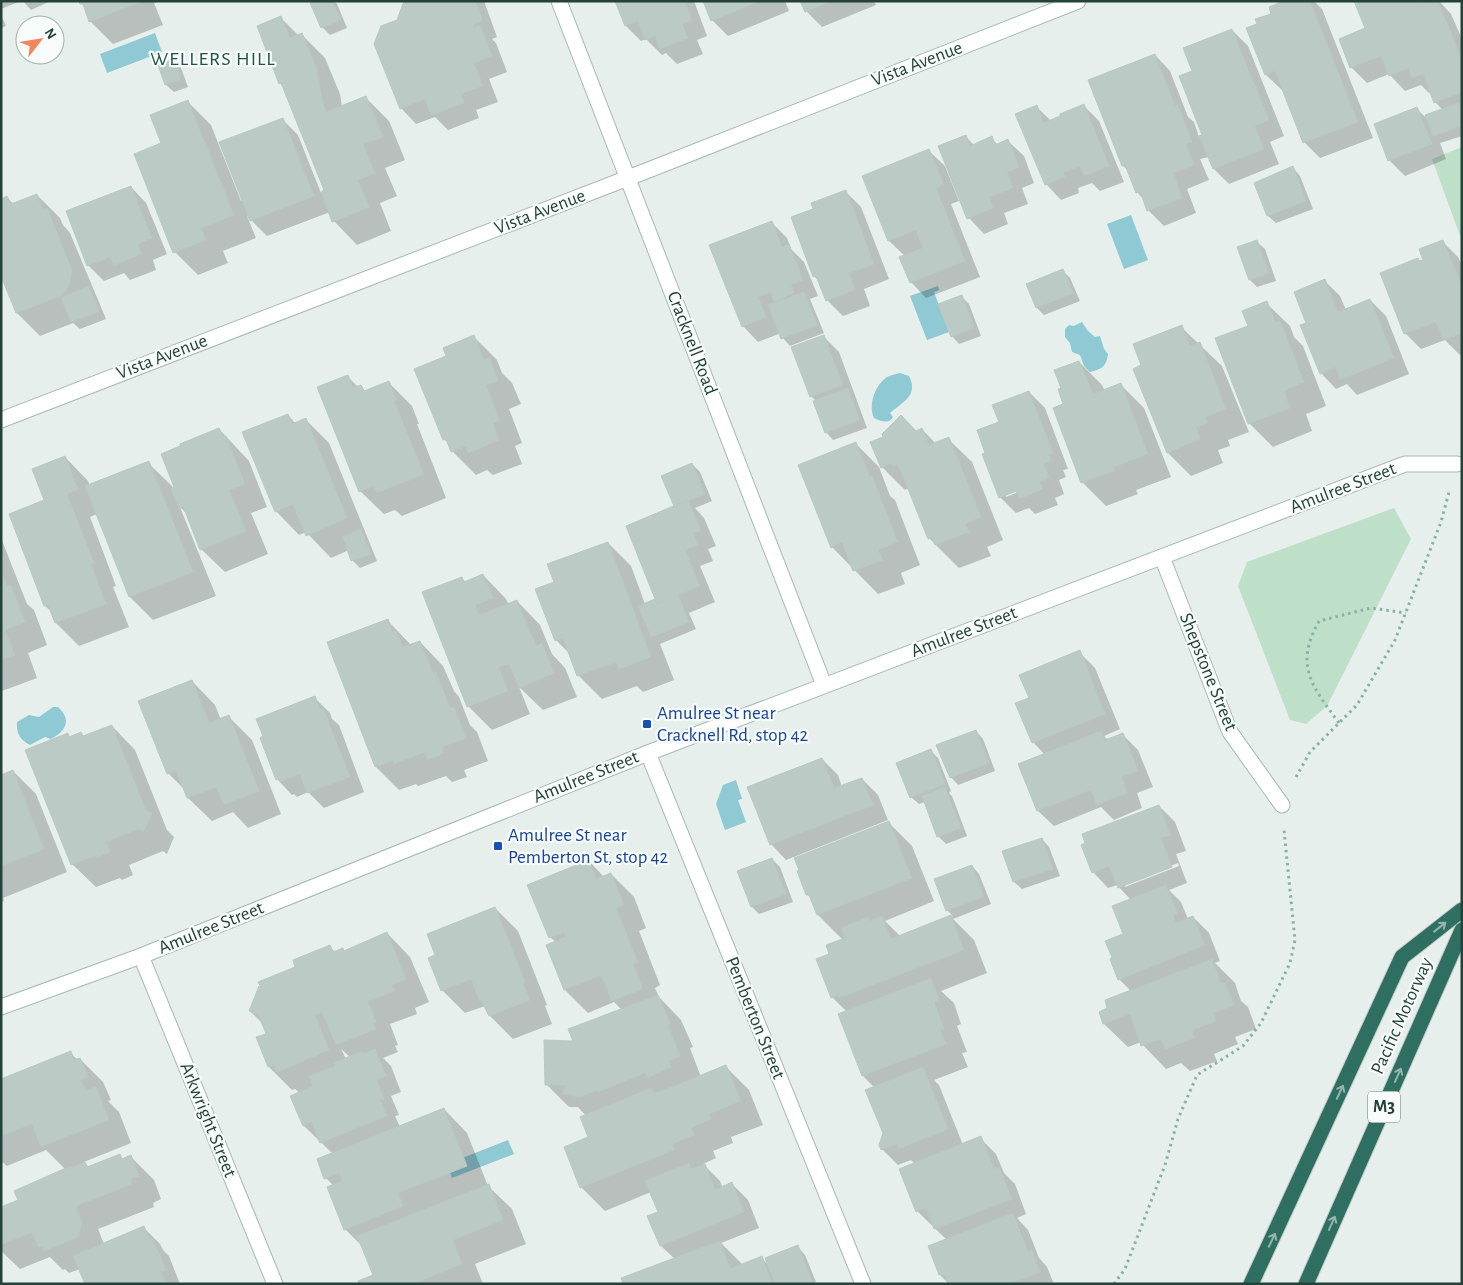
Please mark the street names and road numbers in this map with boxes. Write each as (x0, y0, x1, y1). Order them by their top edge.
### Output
street label: Vista Avenue (869, 38, 965, 90)
street label: Vista Avenue (492, 186, 588, 238)
street label: Cracknell Road (664, 289, 720, 397)
street label: Vista Avenue (114, 331, 210, 383)
street label: Amulree Street (1287, 459, 1399, 517)
street label: Amulree Street (908, 603, 1020, 661)
street label: Shepstone Street (1176, 610, 1240, 734)
street label: Amulree Street (531, 747, 641, 807)
street label: Amulree Street (156, 898, 266, 958)
street label: Pemberton Street (722, 954, 788, 1082)
street label: Pacific Motorway (1368, 955, 1436, 1077)
street label: Arkwright Street (176, 1060, 240, 1180)
road number: M3 (1368, 1092, 1400, 1122)

